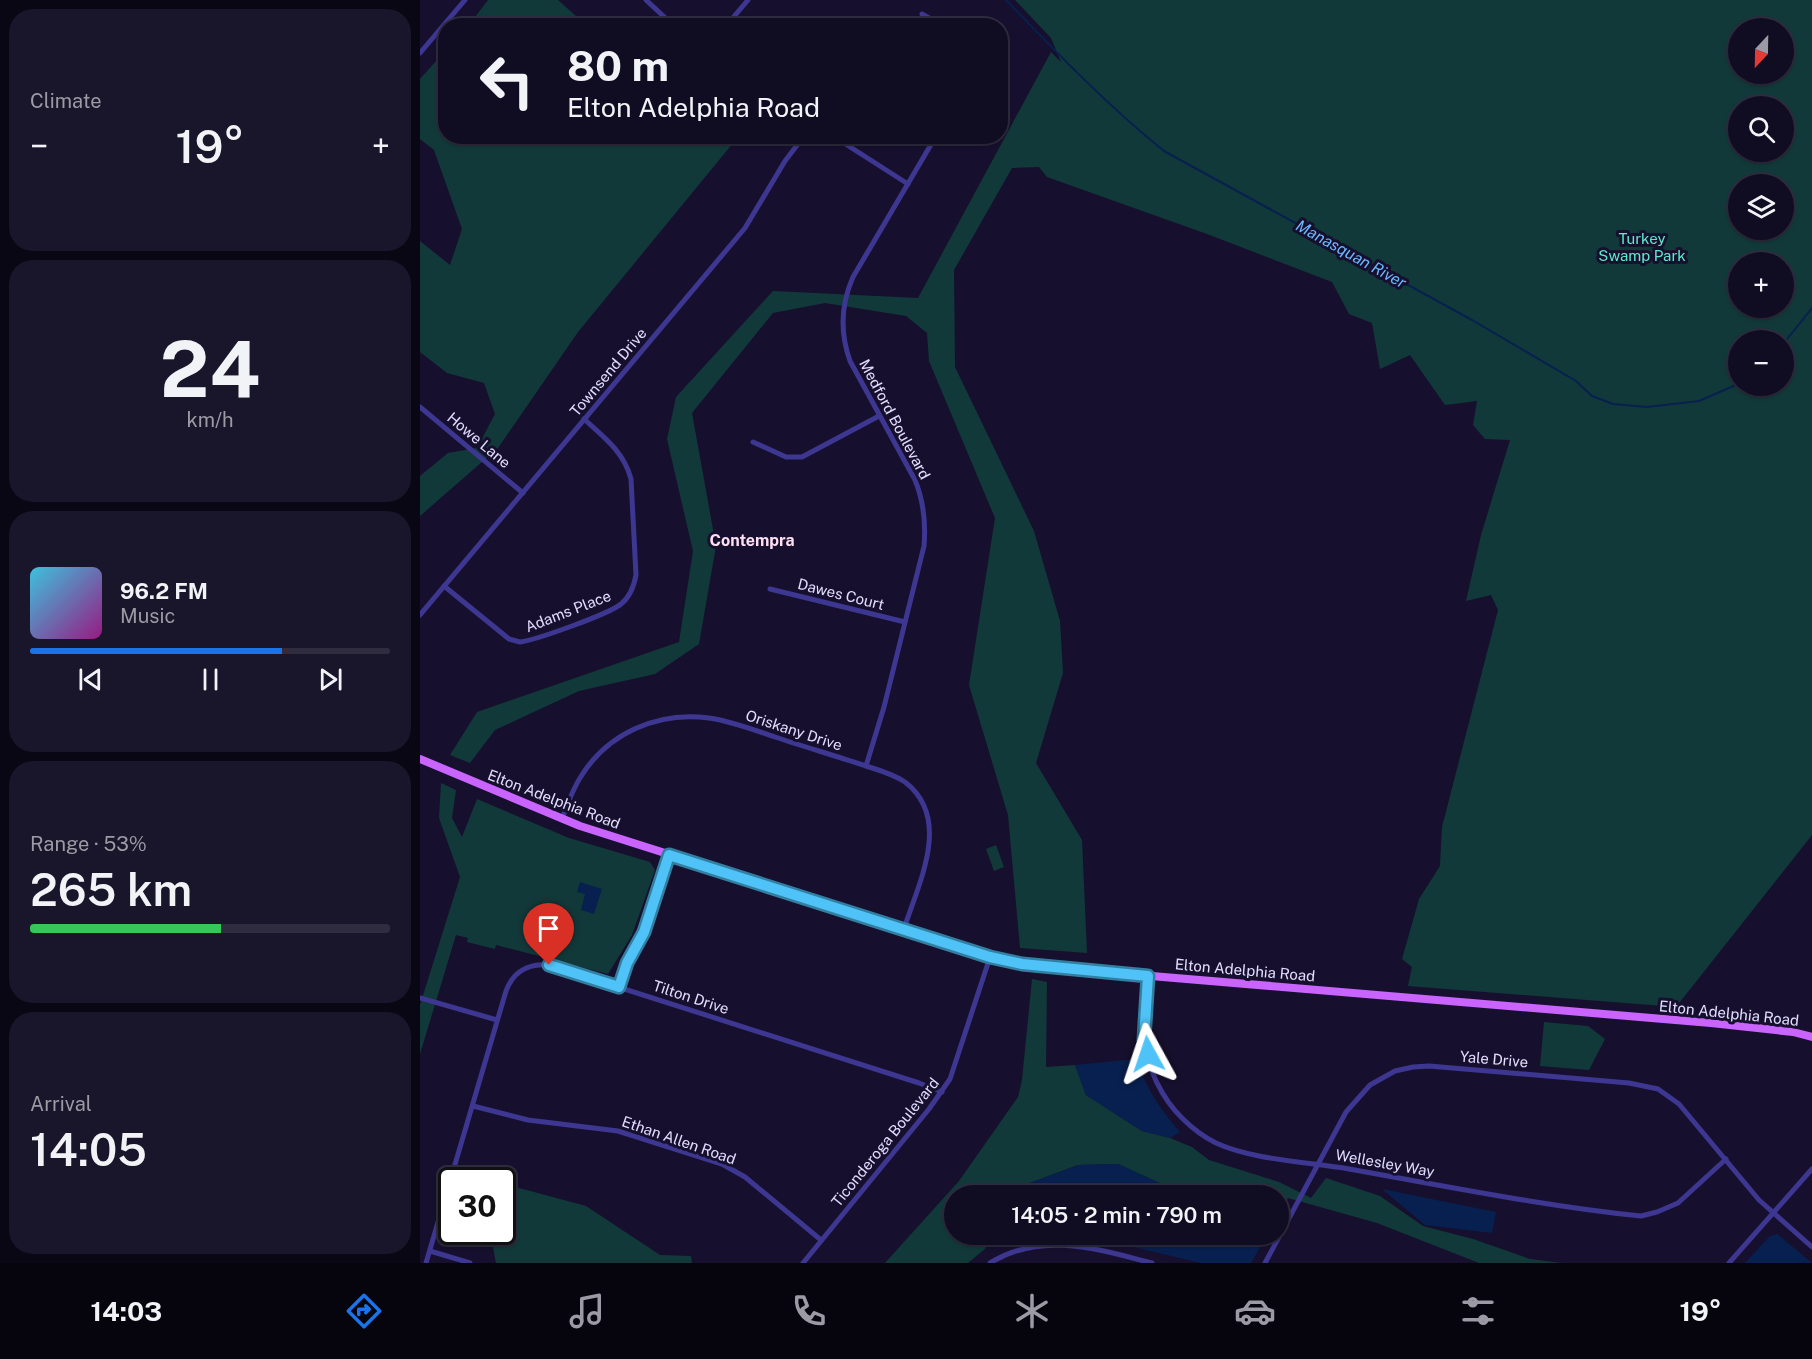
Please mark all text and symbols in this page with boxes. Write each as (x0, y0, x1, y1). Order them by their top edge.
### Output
north arrow (1728, 18, 1794, 84)
map controls (1728, 18, 1794, 396)
text: 80 m (567, 41, 669, 90)
icon: left (468, 42, 546, 120)
text: Climate (30, 89, 102, 113)
text: Elton Adelphia Road (567, 91, 820, 123)
button: search (1728, 96, 1794, 162)
text: 19° (176, 120, 244, 173)
text: − (30, 127, 48, 165)
text: + (372, 127, 390, 165)
button: layers (1728, 174, 1794, 240)
water label: Manasquan River (1292, 216, 1410, 293)
park label: Turkey Swamp Park (1598, 230, 1686, 264)
button: + (1728, 252, 1794, 318)
text: 24 (160, 323, 260, 415)
street label: Townsend Drive (566, 324, 650, 420)
button: − (1728, 330, 1794, 396)
street label: Medford Boulevard (856, 356, 934, 482)
text: km/h (186, 408, 234, 432)
street label: Howe Lane (444, 409, 514, 471)
district label: Contempra (709, 531, 795, 550)
street label: Dawes Court (796, 575, 886, 613)
text: 96.2 FM (120, 578, 208, 604)
street label: Adams Place (523, 587, 613, 635)
text: Music (120, 604, 175, 628)
icon: previous (74, 663, 107, 696)
icon: pause (194, 663, 227, 696)
icon: next (314, 663, 347, 696)
street label: Oriskany Drive (744, 706, 844, 754)
street label: Elton Adelphia Road (485, 766, 623, 832)
text: Range · 53% (30, 832, 147, 856)
text: 265 km (30, 863, 192, 916)
pin (523, 903, 574, 965)
icon: arrive (532, 912, 565, 945)
street label: Elton Adelphia Road (1174, 955, 1316, 985)
street label: Tilton Drive (651, 977, 731, 1017)
street label: Elton Adelphia Road (1658, 997, 1800, 1029)
position arrow (1116, 1022, 1180, 1086)
street label: Yale Drive (1459, 1048, 1529, 1070)
street label: Ticonderoga Boulevard (828, 1074, 942, 1210)
text: Arrival (30, 1092, 92, 1116)
street label: Ethan Allen Road (620, 1113, 738, 1167)
text: 14:05 (30, 1123, 147, 1176)
street label: Wellesley Way (1334, 1146, 1436, 1180)
speed limit sign: 30 (438, 1167, 516, 1245)
text: 14:05 · 2 min · 790 m (1011, 1202, 1222, 1228)
icon: directions (343, 1290, 385, 1332)
icon: music (566, 1290, 608, 1332)
icon: phone (788, 1290, 830, 1332)
icon: climate (1011, 1290, 1053, 1332)
icon: car (1234, 1290, 1276, 1332)
icon: filters (1457, 1290, 1499, 1332)
text: 14:03 (90, 1295, 162, 1327)
text: 19° (1679, 1295, 1722, 1327)

